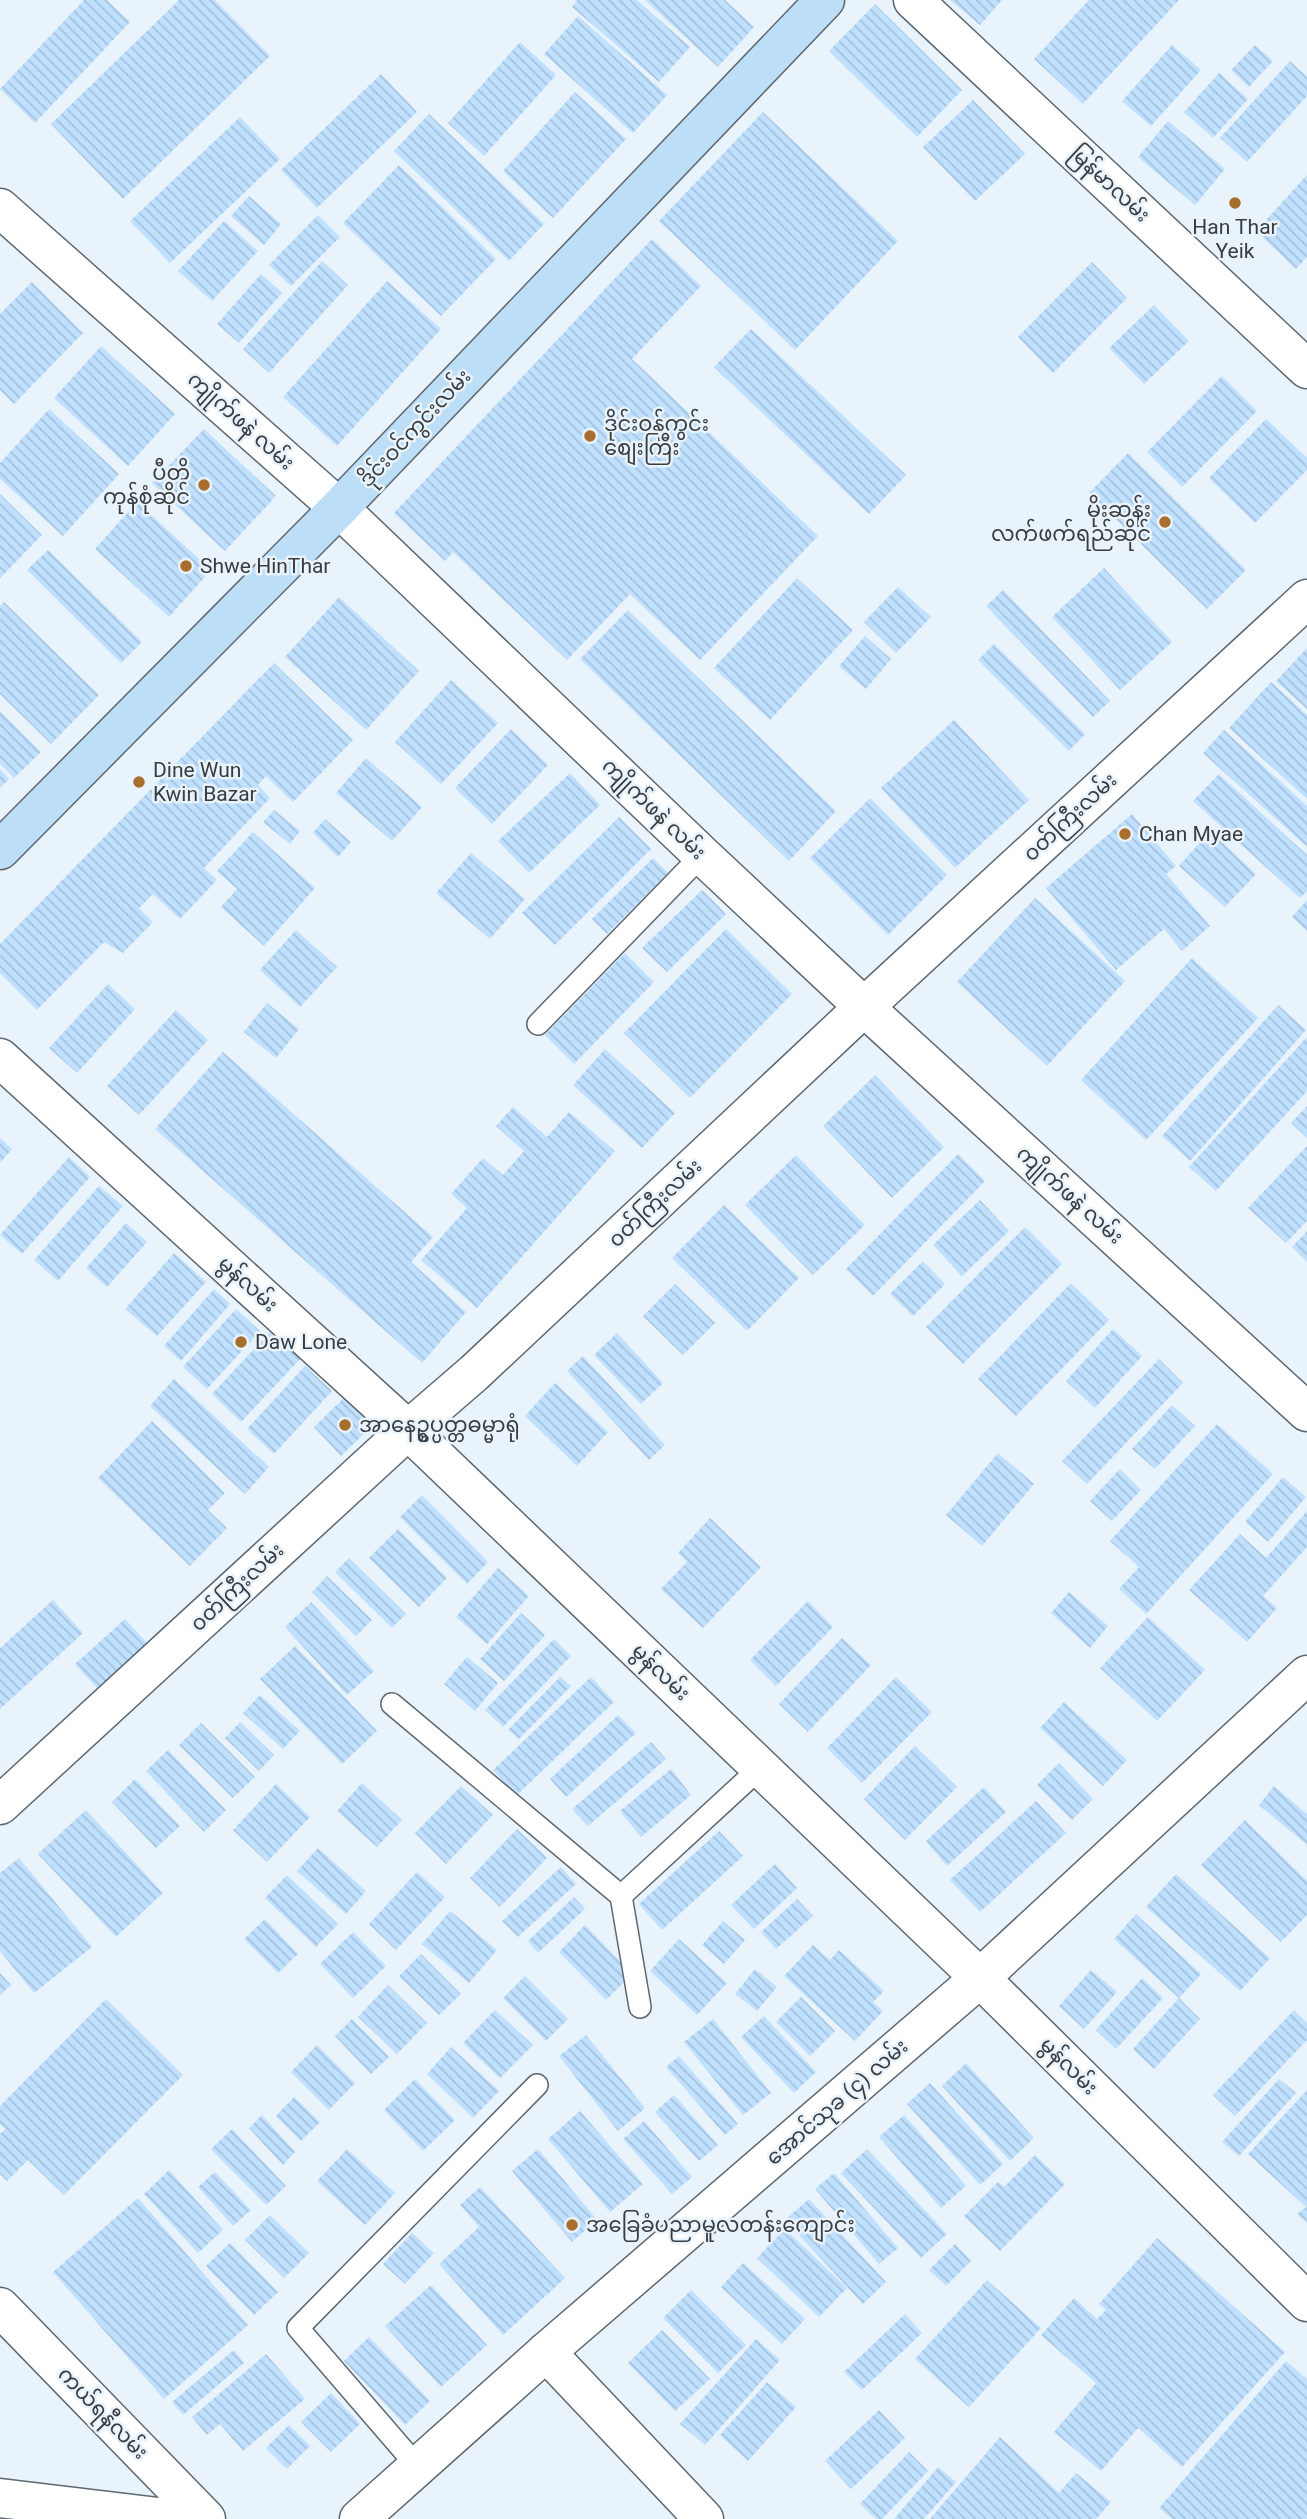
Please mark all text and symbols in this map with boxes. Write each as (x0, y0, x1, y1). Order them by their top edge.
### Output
street label: မြန်မာလမ်း (1062, 138, 1157, 230)
marker: Han Thar Yeik (1227, 195, 1243, 211)
place label: Han Thar Yeik (1192, 215, 1278, 263)
street label: ဒိုင်းဝင်ကွင်းလမ်း (352, 362, 479, 495)
street label: ကျိုက်ဖနဲ လမ်း (179, 364, 302, 479)
place label: ဒိုင်းဝန်ကွင်း စျေးကြီး (604, 408, 709, 466)
marker: ဒိုင်းဝန်ကွင်း စျေးကြီး (582, 428, 598, 444)
place label: ပီတိ ကုန်စုံဆိုင် (103, 457, 190, 514)
marker: ပီတိ ကုန်စုံဆိုင် (196, 477, 212, 493)
place label: မိုးဆန်း လက်ဖက်ရည်ဆိုင် (991, 494, 1151, 551)
marker: မိုးဆန်း လက်ဖက်ရည်ဆိုင် (1157, 514, 1173, 530)
place label: Shwe HinThar (200, 554, 330, 578)
marker: Shwe HinThar (178, 558, 194, 574)
street label: ကျိုက်ဖနဲ လမ်း (593, 751, 714, 869)
place label: Dine Wun Kwin Bazar (153, 758, 257, 806)
street label: ၀တ်ကြီးလမ်း (1016, 765, 1125, 870)
marker: Dine Wun Kwin Bazar (131, 774, 147, 790)
place label: Chan Myae (1139, 822, 1243, 846)
marker: Chan Myae (1117, 826, 1133, 842)
street label: ကျိုက်ဖနဲ လမ်း (1008, 1138, 1131, 1253)
street label: ၀တ်ကြီးလမ်း (601, 1151, 710, 1256)
street label: မွန်လမ်း (210, 1248, 285, 1320)
place label: Daw Lone (255, 1330, 347, 1354)
marker: Daw Lone (233, 1334, 249, 1350)
place label: အာနေဥ္စပ္ပတ္တဓမ္မာရုံ (359, 1413, 520, 1443)
marker: အာနေဥ္စပ္ပတ္တဓမ္မာရုံ (337, 1417, 353, 1433)
street label: ၀တ်ကြီးလမ်း (183, 1535, 292, 1640)
street label: မွန်လမ်း (624, 1636, 698, 1709)
street label: မွန်လမ်း (1032, 2029, 1106, 2103)
street label: အောင်သုခ (၄) လမ်း (759, 2031, 916, 2174)
place label: အခြေခံပညာမူလတန်းကျောင်း (586, 2209, 855, 2243)
marker: အခြေခံပညာမူလတန်းကျောင်း (564, 2217, 580, 2233)
street label: ကယ်ရနီလမ်း (50, 2359, 156, 2468)

